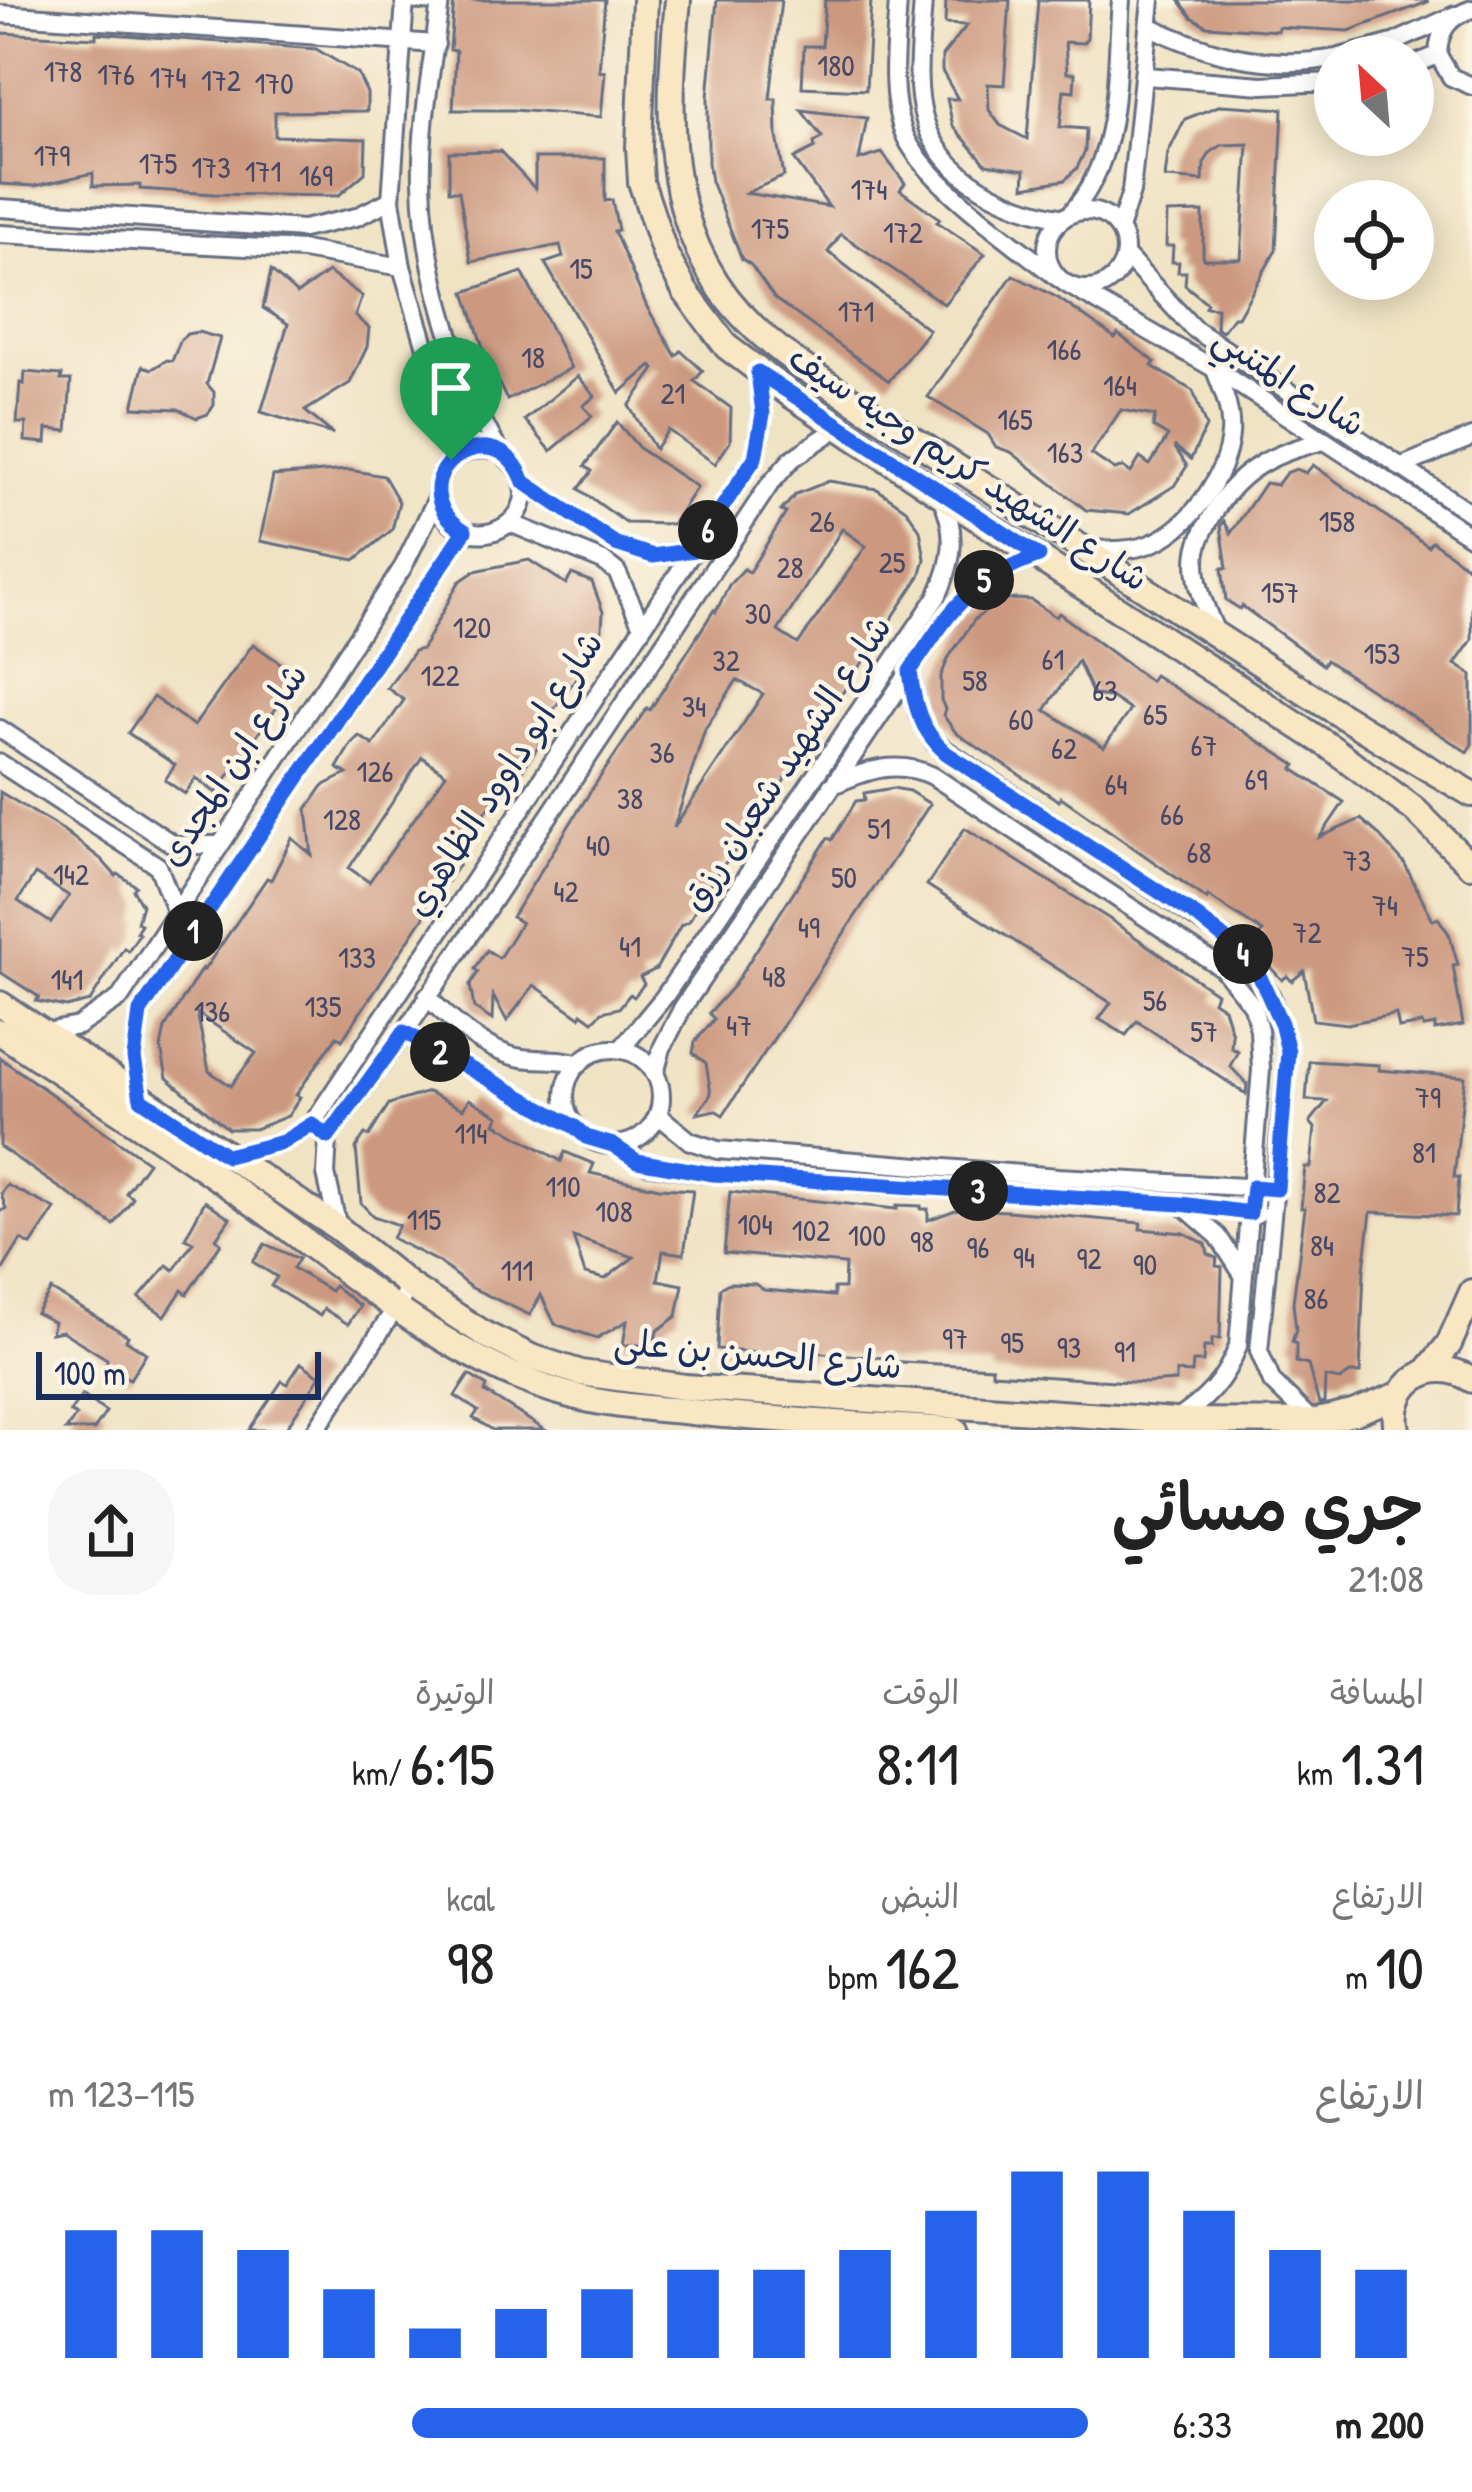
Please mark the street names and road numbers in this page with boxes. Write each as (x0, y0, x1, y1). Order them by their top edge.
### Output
street label: شارع المتنبي (1200, 312, 1376, 454)
street label: شارع الشهيد كريم وجيه سيف (778, 332, 1159, 605)
street label: شارع الشهيد شعبان رزق (667, 604, 903, 920)
street label: شارع ابو داوود الظاهري (392, 621, 615, 926)
street label: شارع ابن المجدى (145, 652, 319, 876)
street label: شارع الحسن بن على (612, 1316, 904, 1391)

